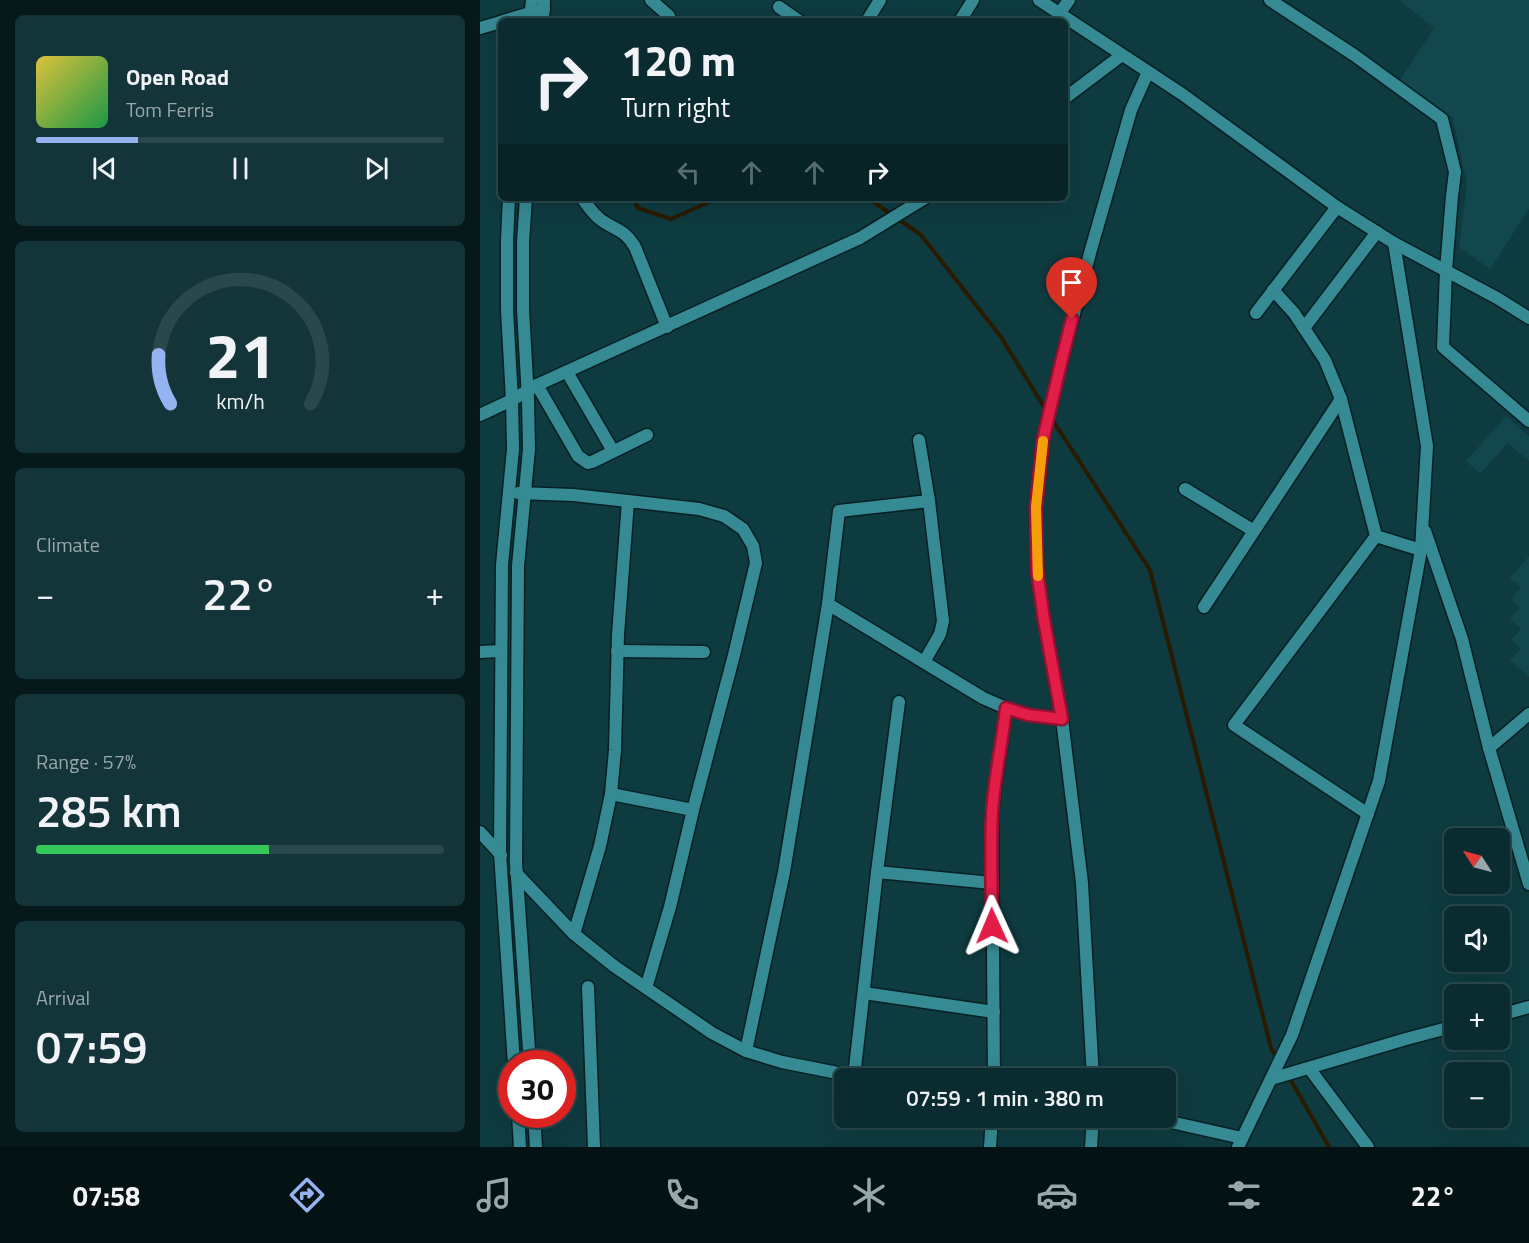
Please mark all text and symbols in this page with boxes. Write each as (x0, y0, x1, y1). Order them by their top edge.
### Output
text: 120 m (621, 28, 736, 92)
icon: right (522, 42, 600, 120)
text: Open Road (126, 60, 229, 94)
text: Turn right (621, 86, 730, 127)
text: Tom Ferris (126, 94, 214, 125)
icon: previous (88, 152, 121, 185)
icon: pause (224, 152, 257, 185)
icon: next (360, 152, 393, 185)
icon: left (672, 156, 705, 189)
icon: ahead (735, 156, 768, 189)
icon: ahead (798, 156, 831, 189)
icon: right (861, 156, 894, 189)
pin (1046, 257, 1097, 319)
icon: arrive (1055, 266, 1088, 299)
text: 21 (205, 307, 275, 402)
text: km/h (216, 386, 264, 418)
text: Climate (36, 529, 100, 560)
text: 22° (202, 559, 278, 627)
text: − (36, 569, 54, 619)
text: + (426, 569, 444, 619)
text: Range · 57% (36, 746, 136, 777)
text: 285 km (36, 776, 182, 844)
north arrow (1444, 828, 1510, 894)
map controls (1444, 828, 1510, 1128)
position arrow (960, 894, 1024, 958)
button: sound (1444, 906, 1510, 972)
text: Arrival (36, 982, 90, 1013)
button: + (1444, 984, 1510, 1050)
text: 07:59 (36, 1012, 148, 1080)
speed limit sign: 30 (498, 1050, 576, 1128)
button: − (1444, 1062, 1510, 1128)
text: 07:59 · 1 min · 380 m (906, 1081, 1104, 1115)
icon: directions (286, 1174, 328, 1216)
icon: music (473, 1174, 515, 1216)
icon: phone (661, 1174, 703, 1216)
icon: climate (848, 1174, 890, 1216)
icon: car (1036, 1174, 1078, 1216)
icon: filters (1223, 1174, 1265, 1216)
text: 07:58 (73, 1175, 140, 1216)
text: 22° (1411, 1175, 1456, 1216)

